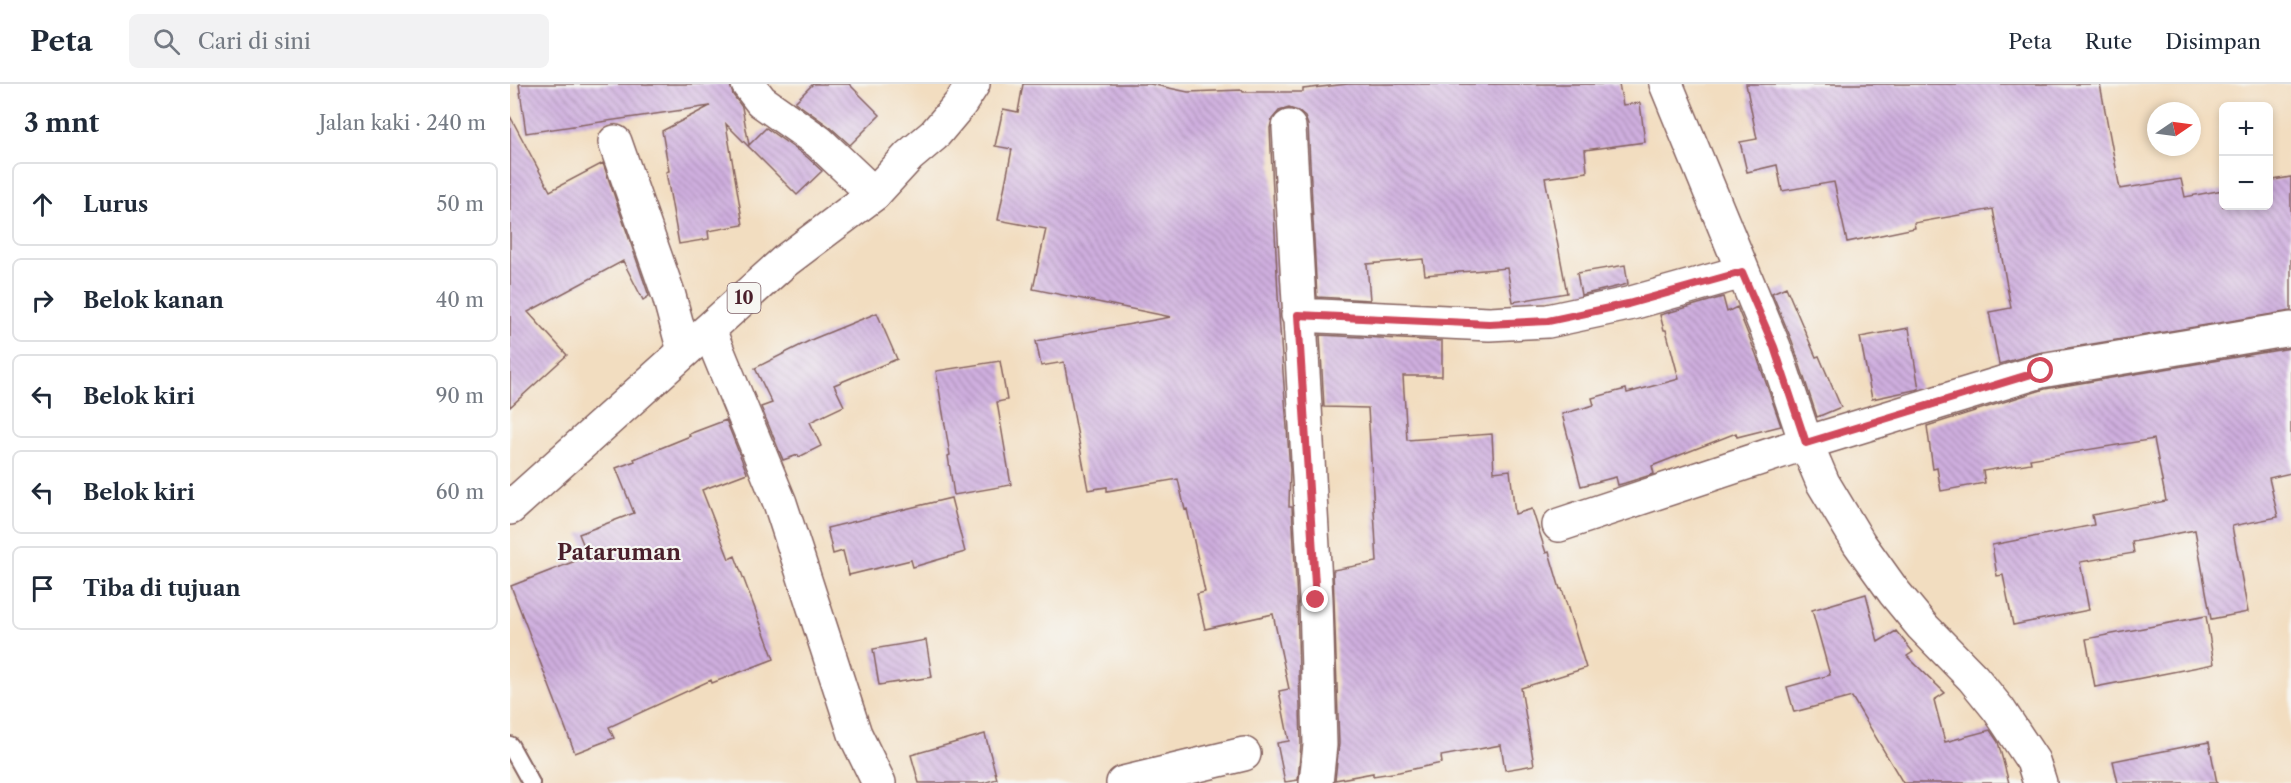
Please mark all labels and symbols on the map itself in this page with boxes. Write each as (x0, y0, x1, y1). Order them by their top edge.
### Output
north arrow (2147, 102, 2201, 156)
road number: 10 (728, 283, 760, 313)
route start (2027, 357, 2053, 383)
district label: Pataruman (557, 539, 681, 566)
route end (1302, 586, 1328, 612)

